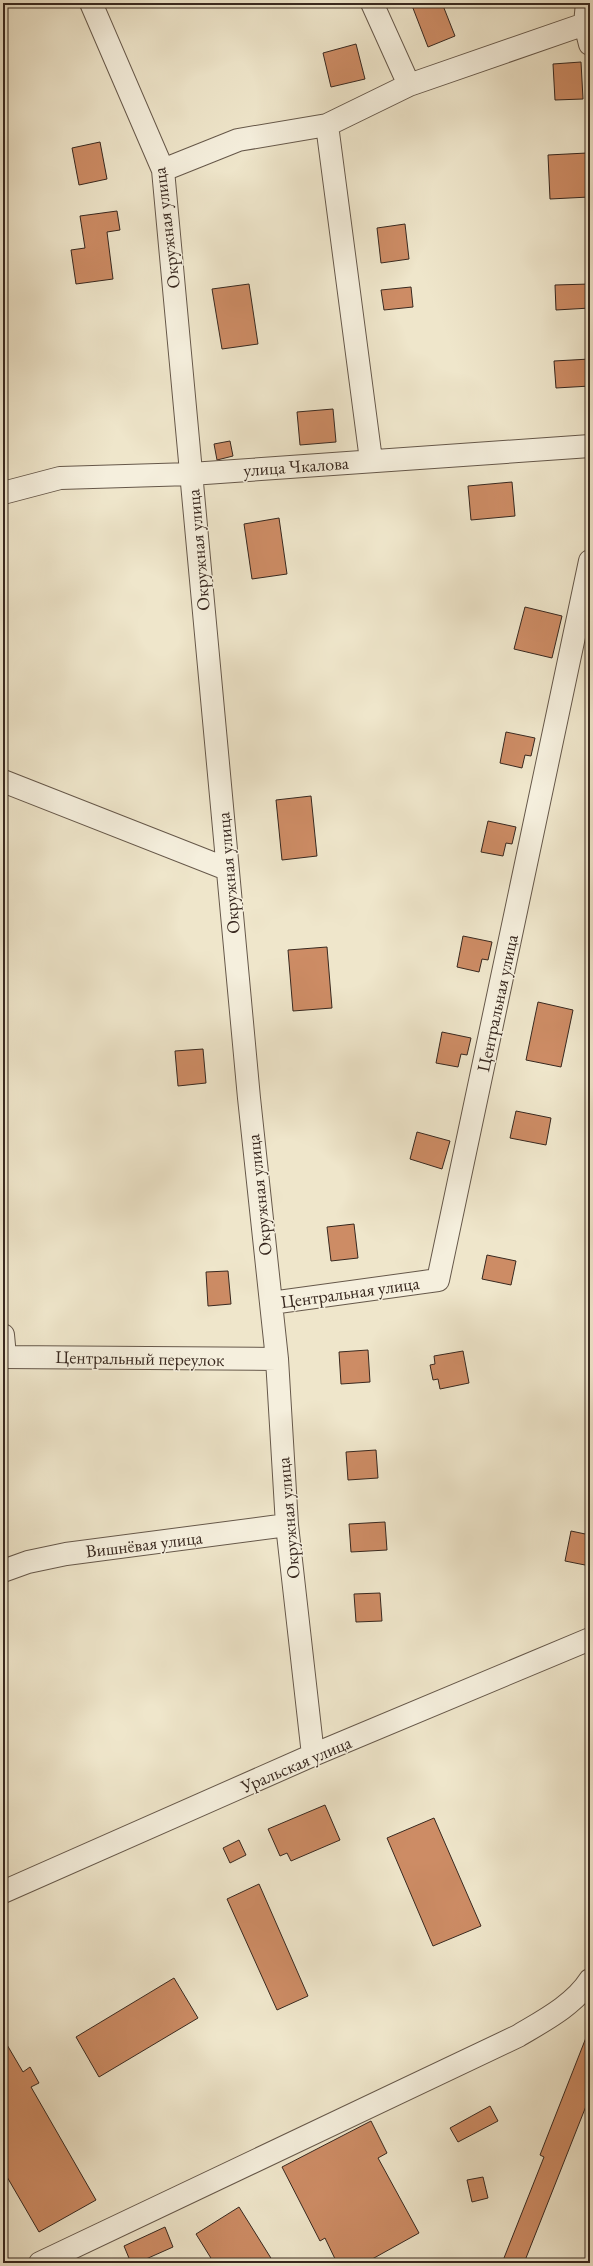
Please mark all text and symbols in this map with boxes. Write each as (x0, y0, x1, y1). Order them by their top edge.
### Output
street label: Окружная улица (147, 165, 185, 290)
street label: улица Чкалова (242, 451, 350, 481)
street label: Окружная улица (181, 487, 215, 612)
street label: Окружная улица (211, 810, 245, 935)
street label: Центральная улица (471, 931, 523, 1074)
street label: Окружная улица (241, 1132, 277, 1257)
street label: Центральная улица (279, 1271, 422, 1313)
street label: Центральный переулок (55, 1345, 225, 1371)
street label: Окружная улица (271, 1455, 305, 1580)
street label: Вишнёвая улица (84, 1525, 204, 1563)
street label: Уральская улица (236, 1730, 356, 1798)

